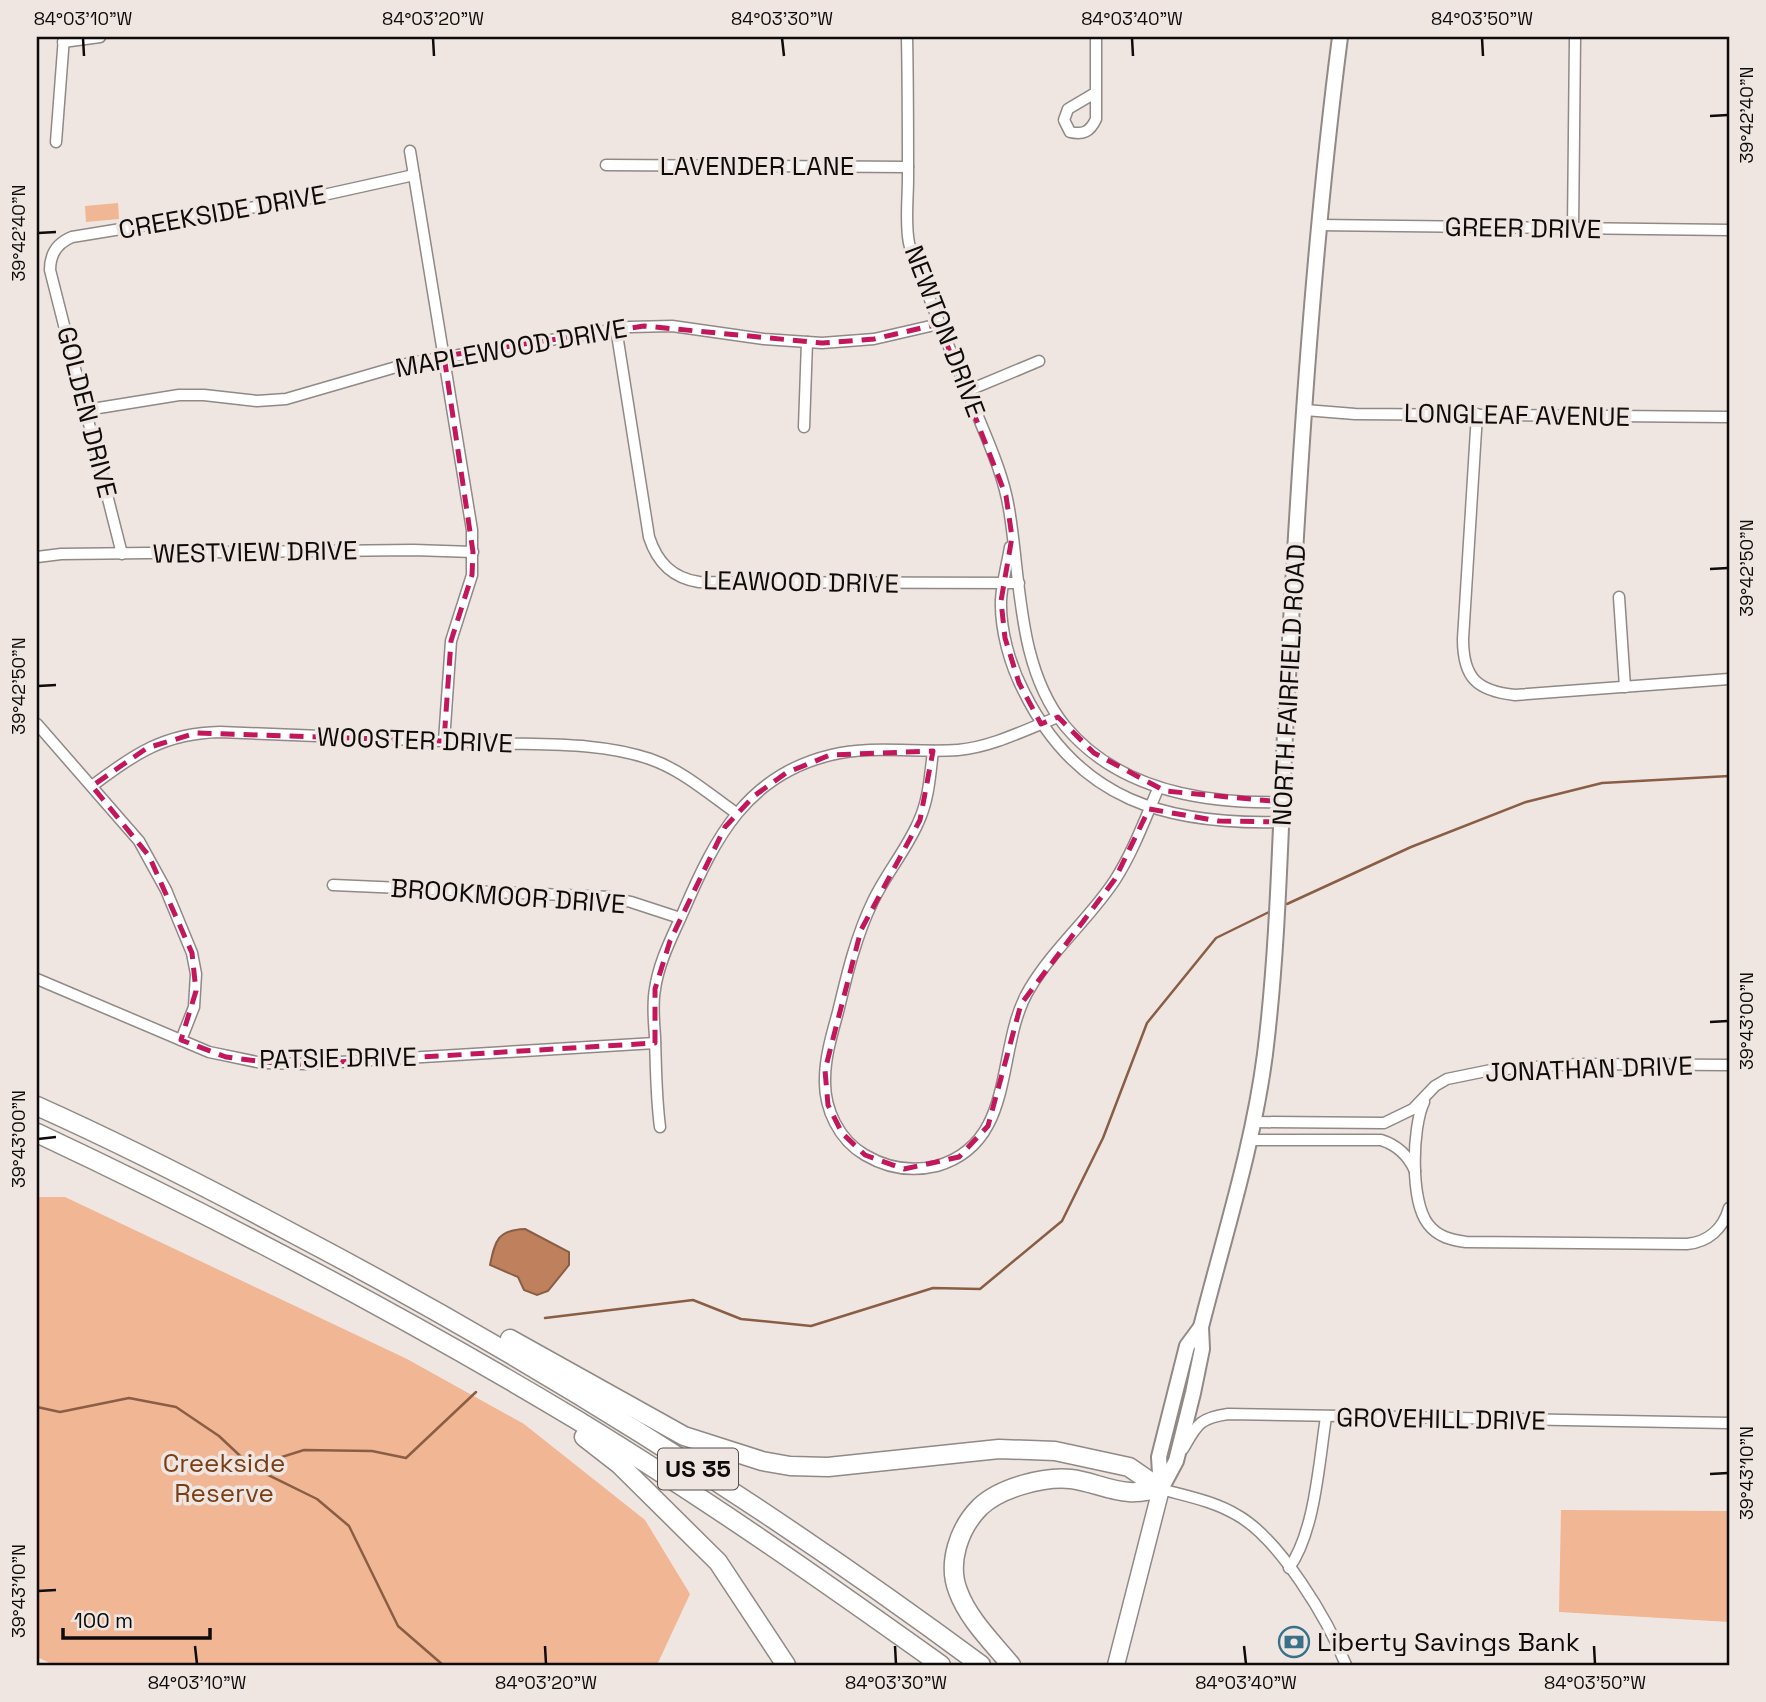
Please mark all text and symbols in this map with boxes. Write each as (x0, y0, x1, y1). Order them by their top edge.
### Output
text: 84°03'10"W (34, 7, 133, 30)
text: 84°03'20"W (382, 7, 484, 30)
text: 84°03'30"W (731, 7, 833, 30)
text: 84°03'40"W (1081, 7, 1183, 30)
text: 84°03'50"W (1431, 7, 1533, 30)
text: 39°42'40"N (1735, 66, 1758, 164)
street label: LAVENDER LANE (660, 149, 854, 183)
street label: CREEKSIDE DRIVE (116, 177, 328, 247)
text: 39°42'40"N (7, 184, 30, 282)
street label: GREER DRIVE (1444, 210, 1602, 246)
street label: NEWTON DRIVE (897, 240, 993, 422)
street label: MAPLEWOOD DRIVE (392, 311, 630, 385)
street label: GOLDEN DRIVE (49, 323, 125, 501)
street label: LONGLEAF AVENUE (1404, 396, 1630, 434)
text: 39°42'50"N (1735, 519, 1758, 617)
street label: WESTVIEW DRIVE (152, 533, 358, 571)
street label: NORTH FAIRFIELD ROAD (1265, 543, 1313, 827)
street label: LEAWOOD DRIVE (703, 563, 899, 601)
text: 39°42'50"N (7, 637, 30, 735)
street label: WOOSTER DRIVE (316, 720, 514, 760)
street label: BROOKMOOR DRIVE (389, 871, 627, 921)
text: 39°43'00"N (1735, 972, 1758, 1070)
street label: PATSIE DRIVE (259, 1040, 417, 1076)
street label: JONATHAN DRIVE (1485, 1048, 1693, 1090)
text: 39°43'00"N (7, 1090, 30, 1188)
street label: GROVEHILL DRIVE (1336, 1400, 1546, 1438)
text: 39°43'10"N (1735, 1426, 1758, 1520)
park label: Creekside Reserve (163, 1446, 285, 1510)
road number: US 35 (658, 1448, 738, 1490)
text: 39°43'10"N (7, 1544, 30, 1638)
scale bar (63, 1597, 210, 1641)
text: 100 m (74, 1607, 133, 1634)
bank icon: Liberty Savings Bank (1277, 1625, 1311, 1659)
place label: Liberty Savings Bank (1317, 1625, 1580, 1659)
text: 84°03'10"W (148, 1671, 247, 1694)
text: 84°03'20"W (495, 1671, 597, 1694)
text: 84°03'30"W (845, 1671, 947, 1694)
text: 84°03'40"W (1195, 1671, 1297, 1694)
text: 84°03'50"W (1544, 1671, 1646, 1694)

